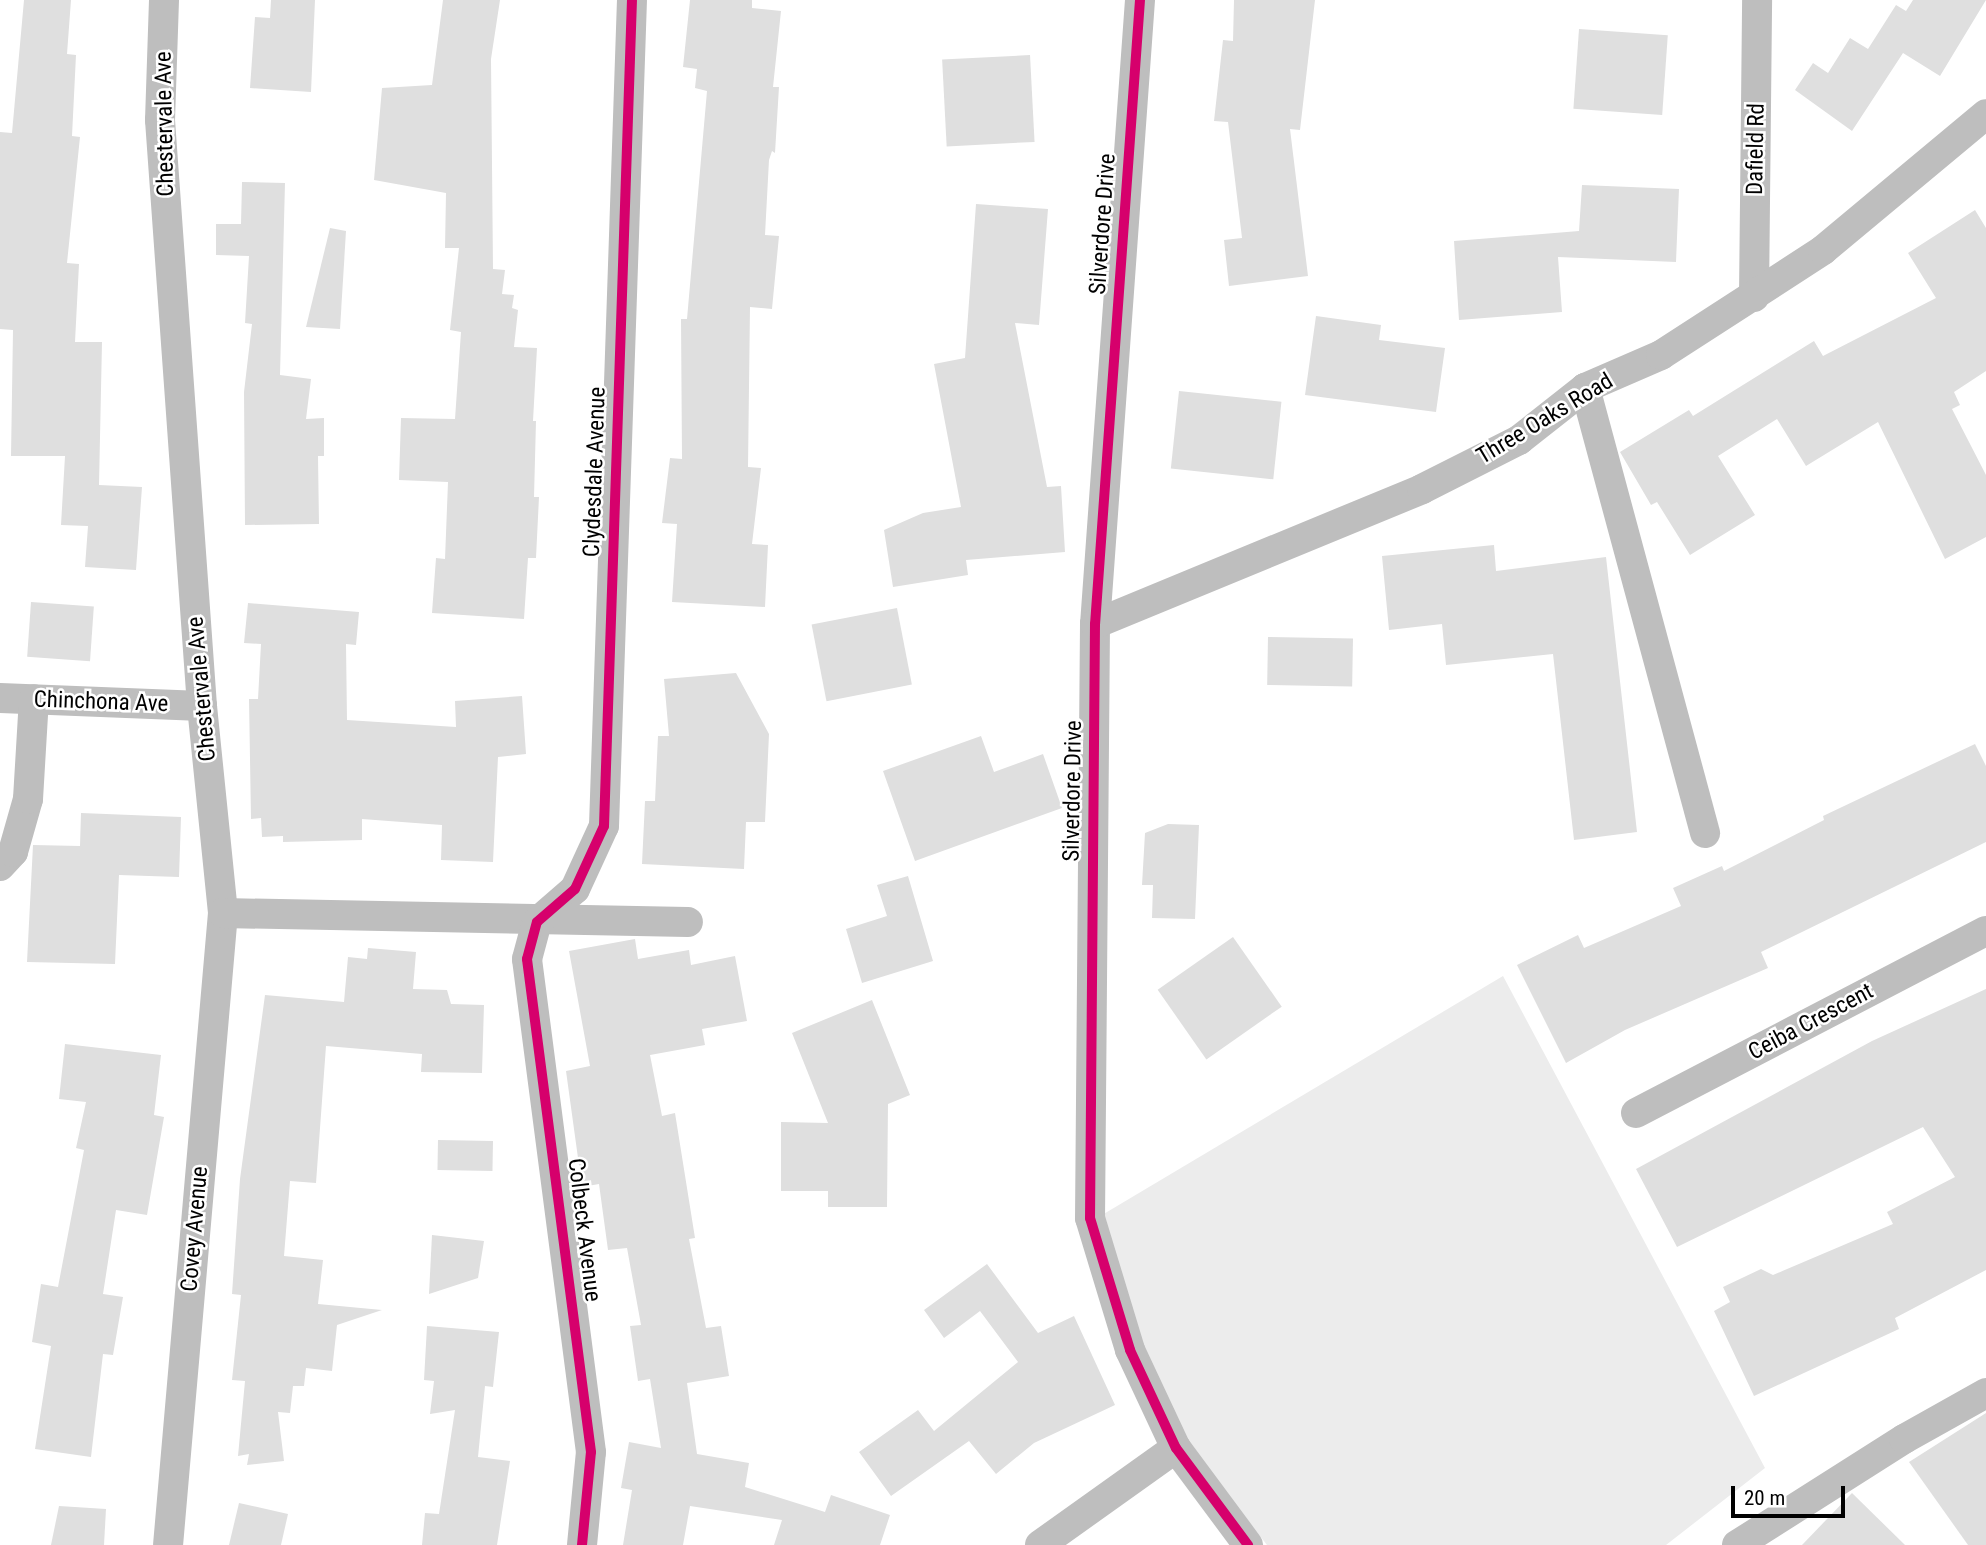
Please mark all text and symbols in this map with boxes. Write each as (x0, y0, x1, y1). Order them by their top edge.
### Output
street label: Chestervale Ave (150, 51, 180, 197)
street label: Dafield Rd (1741, 103, 1771, 195)
street label: Silverdore Drive (1084, 152, 1122, 296)
street label: Three Oaks Road (1472, 368, 1618, 470)
street label: Clydesdale Avenue (578, 386, 612, 558)
street label: Chestervale Ave (182, 615, 222, 763)
street label: Chinchona Ave (33, 686, 169, 718)
street label: Silverdore Drive (1058, 720, 1088, 862)
street label: Ceiba Crescent (1744, 978, 1878, 1066)
street label: Colbeck Avenue (561, 1157, 607, 1303)
street label: Covey Avenue (176, 1165, 214, 1293)
scale bar (1734, 1472, 1848, 1516)
text: 20 m (1744, 1486, 1785, 1510)

